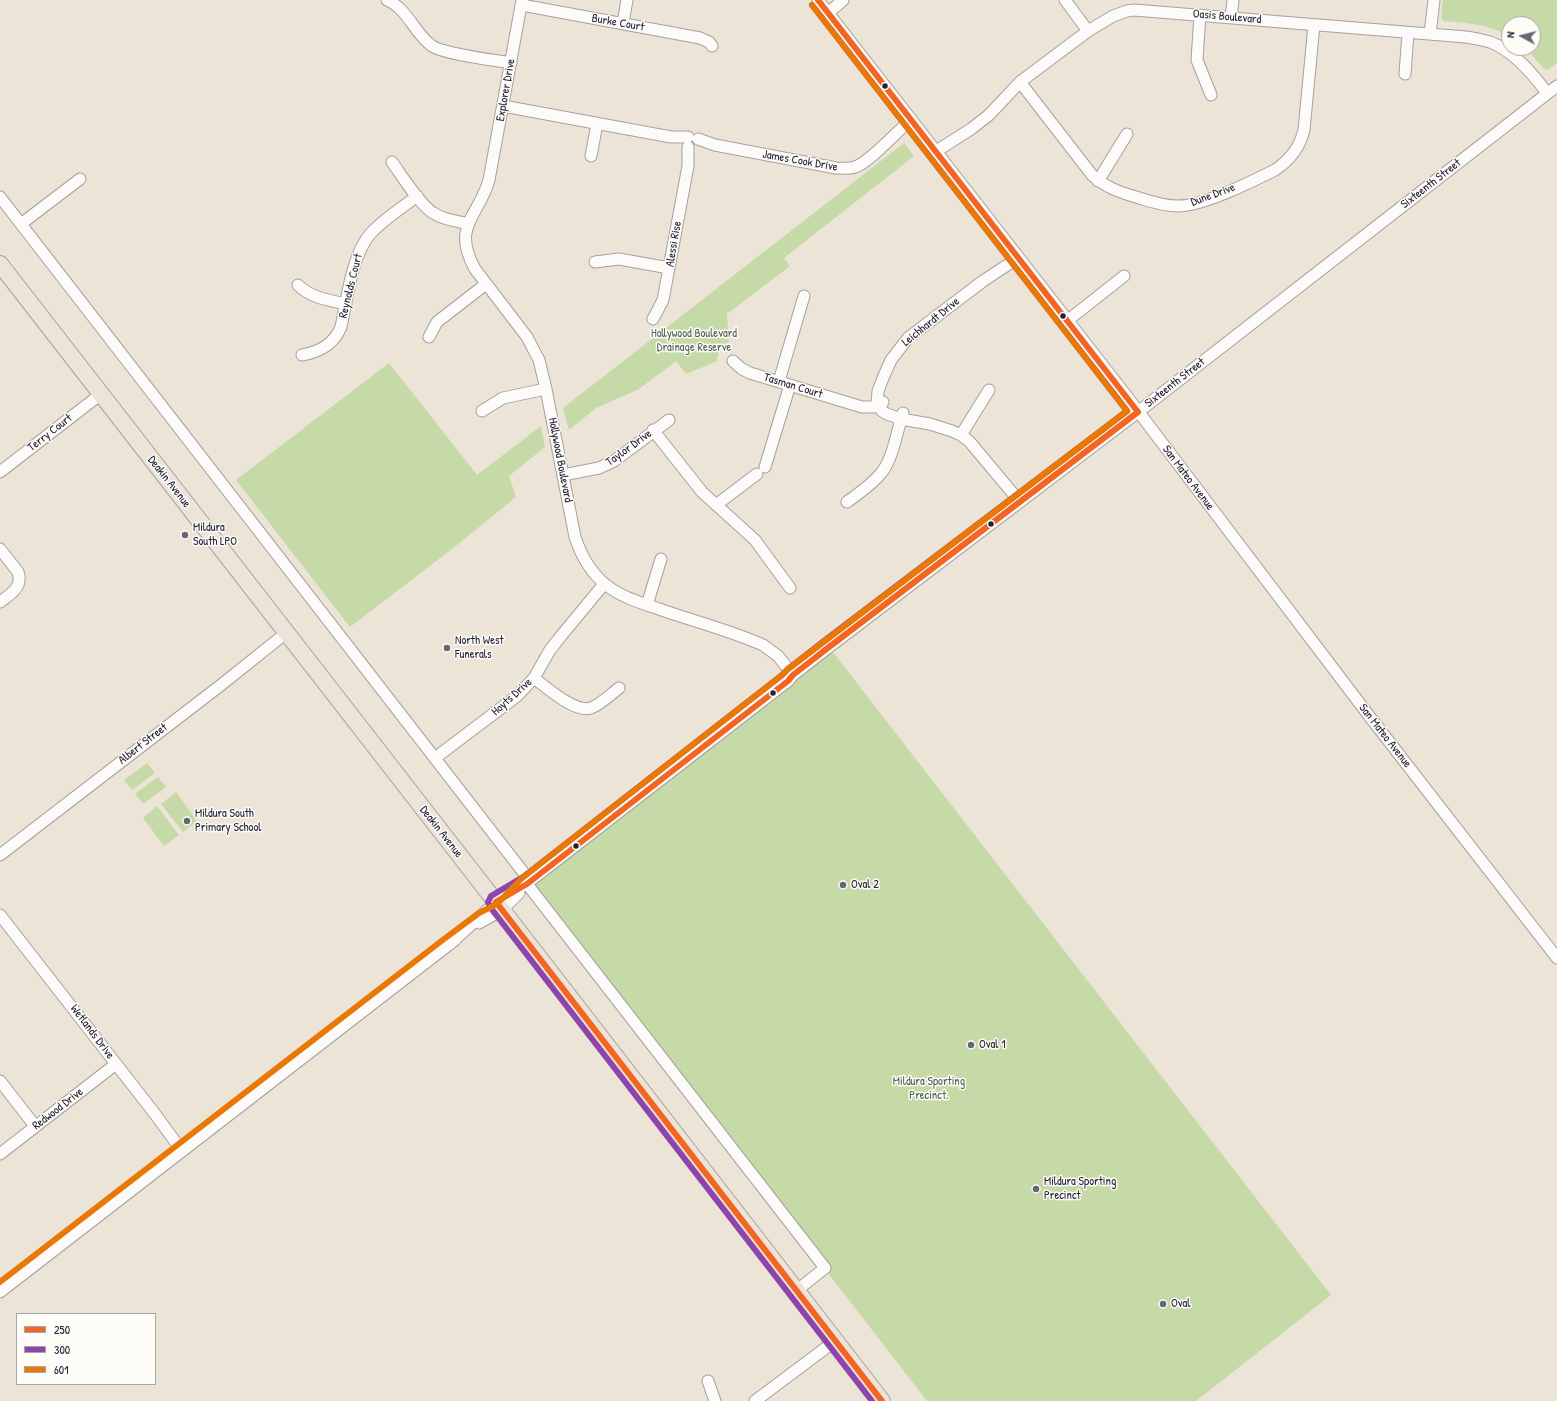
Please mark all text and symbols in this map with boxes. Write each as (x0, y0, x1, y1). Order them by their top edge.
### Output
street label: Oasis Boulevard (1192, 7, 1262, 27)
street label: Burke Court (591, 11, 645, 35)
north arrow (1501, 16, 1541, 56)
text: N (1503, 31, 1517, 38)
street label: Explorer Drive (493, 58, 519, 122)
unlabelled marker (880, 81, 890, 91)
street label: James Cook Drive (761, 147, 839, 175)
street label: Sixteenth Street (1398, 156, 1464, 212)
street label: Dune Drive (1189, 180, 1237, 210)
street label: Alessi Rise (663, 220, 685, 268)
street label: Reynolds Court (336, 252, 366, 320)
street label: Leichhardt Drive (899, 294, 963, 350)
unlabelled marker (1058, 311, 1068, 321)
park label: Hollywood Boulevard Drainage Reserve (651, 327, 737, 355)
street label: Sixteenth Street (1142, 355, 1208, 411)
street label: Tasman Court (762, 370, 824, 402)
street label: Terry Court (25, 411, 75, 455)
street label: Hollywood Boulevard (545, 416, 575, 504)
street label: Taylor Drive (603, 426, 655, 470)
street label: San Mateo Avenue (1159, 443, 1217, 513)
street label: Deakin Avenue (144, 453, 194, 511)
unlabelled marker (986, 519, 996, 529)
place label: Mildura South LPO (193, 521, 237, 549)
marker: Mildura South LPO (180, 530, 190, 540)
place label: North West Funerals (455, 634, 504, 662)
marker: North West Funerals (442, 643, 452, 653)
street label: Hoyts Drive (489, 675, 535, 719)
unlabelled marker (768, 688, 778, 698)
street label: San Mateo Avenue (1356, 701, 1414, 771)
street label: Albert Street (116, 720, 170, 768)
street label: Deakin Avenue (416, 803, 466, 861)
place label: Mildura South Primary School (195, 807, 261, 835)
marker: Mildura South Primary School (182, 816, 192, 826)
unlabelled marker (571, 841, 581, 851)
place label: Oval 2 (851, 878, 879, 892)
marker: Oval 2 (838, 880, 848, 890)
street label: Wetlands Drive (67, 1002, 117, 1062)
place label: Oval 1 (979, 1038, 1005, 1052)
marker: Oval 1 (966, 1040, 976, 1050)
park label: Mildura Sporting Precinct. (893, 1075, 965, 1103)
street label: Redwood Drive (30, 1085, 86, 1133)
place label: Mildura Sporting Precinct (1044, 1175, 1116, 1203)
marker: Mildura Sporting Precinct (1031, 1184, 1041, 1194)
place label: Oval (1171, 1297, 1190, 1311)
marker: Oval (1158, 1299, 1168, 1309)
legend (16, 1313, 156, 1385)
text: 250 (54, 1321, 70, 1338)
text: 300 (54, 1341, 70, 1358)
text: 601 (54, 1361, 69, 1378)

